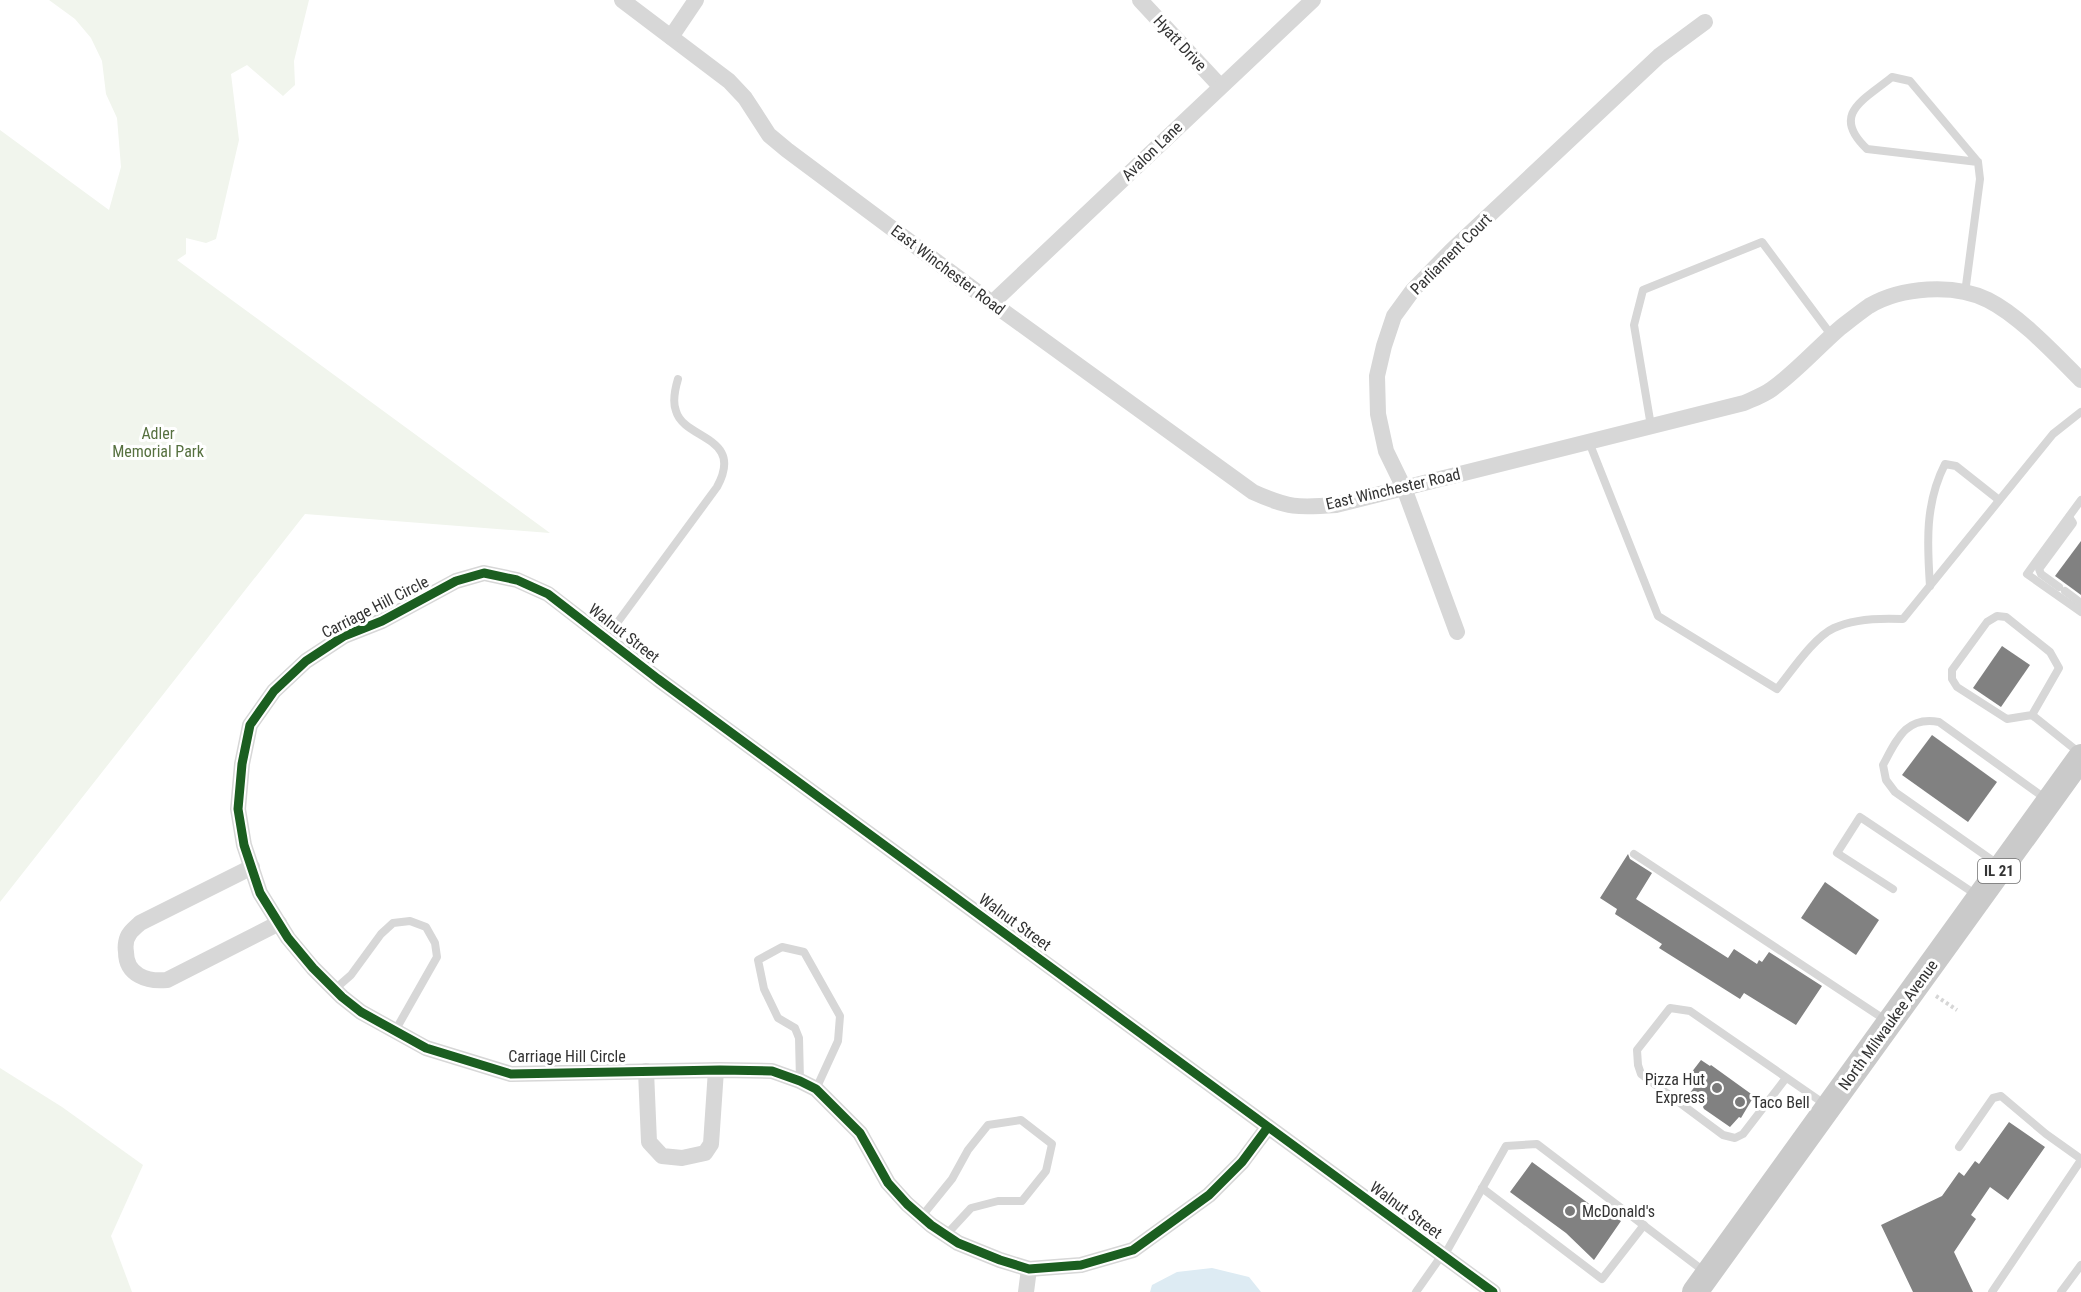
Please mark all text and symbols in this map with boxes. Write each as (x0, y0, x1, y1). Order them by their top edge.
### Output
street label: Hyatt Drive (1149, 11, 1211, 75)
street label: Avalon Lane (1118, 117, 1186, 185)
street label: Parliament Court (1406, 209, 1496, 299)
street label: East Winchester Road (887, 221, 1009, 319)
park label: Adler Memorial Park (112, 424, 205, 461)
street label: East Winchester Road (1324, 464, 1462, 514)
street label: Carriage Hill Circle (318, 572, 432, 642)
street label: Walnut Street (585, 599, 663, 667)
road number: IL 21 (1978, 859, 2020, 883)
street label: Walnut Street (975, 889, 1055, 955)
street label: North Milwaukee Avenue (1834, 956, 1942, 1094)
street label: Carriage Hill Circle (508, 1047, 626, 1066)
place label: Pizza Hut Express (1645, 1070, 1705, 1107)
marker: Pizza Hut Express (1710, 1081, 1724, 1095)
place label: Taco Bell (1752, 1093, 1810, 1112)
marker: Taco Bell (1733, 1095, 1747, 1109)
street label: Walnut Street (1366, 1177, 1446, 1243)
place label: McDonald's (1582, 1202, 1655, 1221)
marker: McDonald's (1563, 1204, 1577, 1218)

